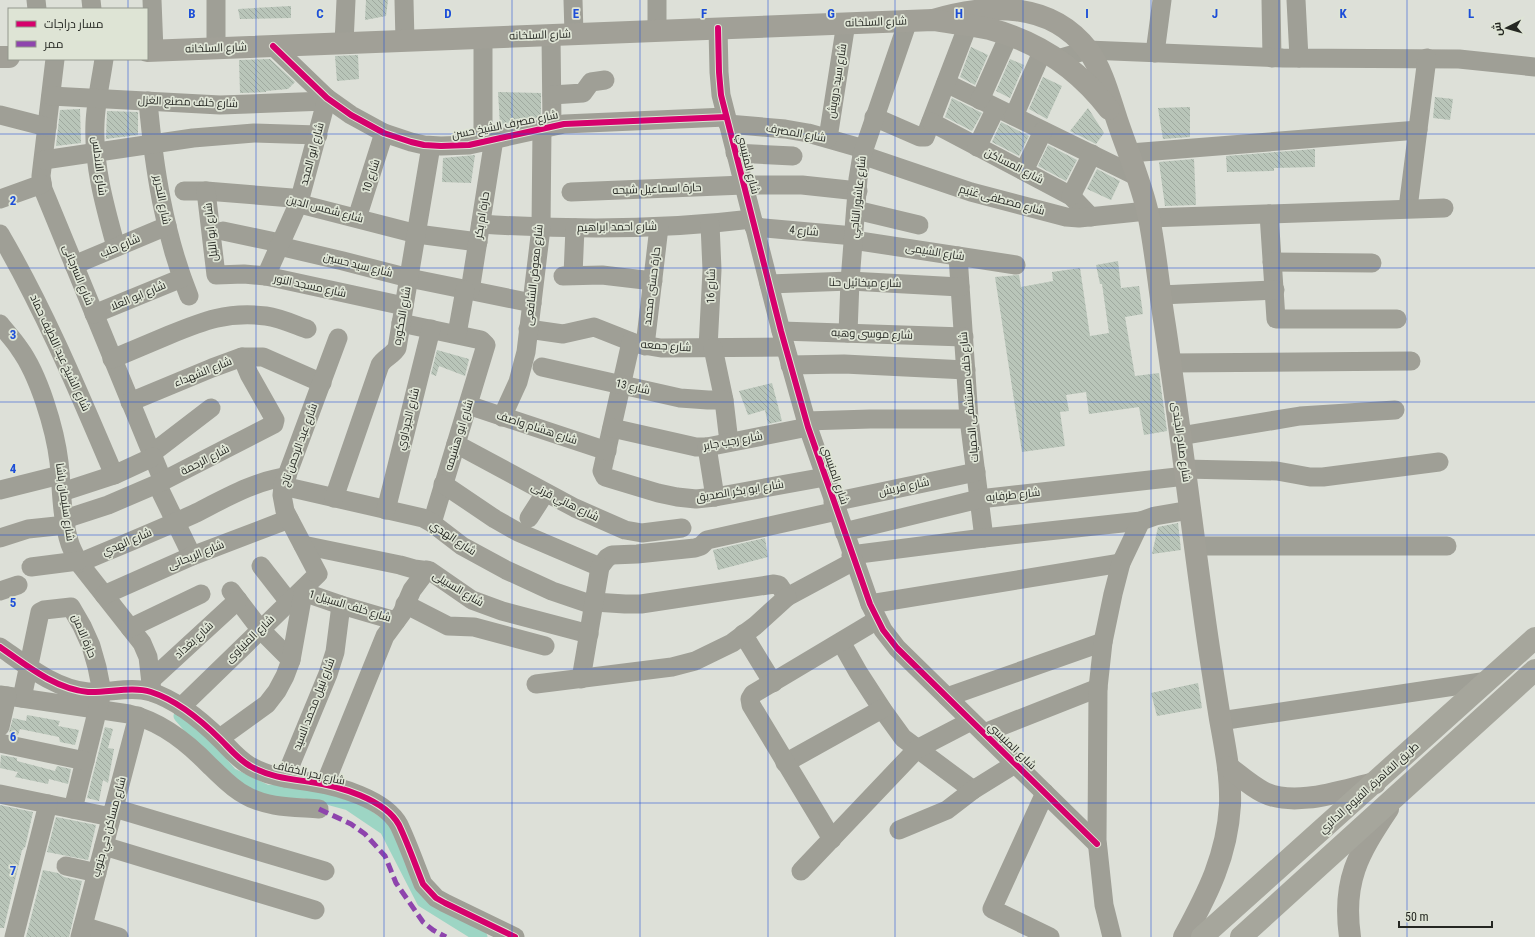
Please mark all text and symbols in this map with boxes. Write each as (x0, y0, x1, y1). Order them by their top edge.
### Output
text: B (188, 6, 196, 21)
text: C (316, 6, 324, 21)
text: D (444, 6, 452, 21)
text: E (573, 6, 580, 21)
text: F (701, 6, 707, 21)
text: G (827, 6, 835, 21)
text: H (955, 6, 963, 21)
text: I (1085, 6, 1089, 21)
text: J (1212, 6, 1218, 21)
text: K (1339, 6, 1347, 21)
text: L (1468, 6, 1474, 21)
legend (8, 8, 148, 60)
north arrow (1487, 8, 1527, 48)
street label: شارع السلخانه (845, 14, 907, 31)
text: مسار دراجات (44, 17, 103, 31)
text: ش (1490, 21, 1505, 37)
street label: شارع السلخانه (509, 27, 571, 44)
text: ممر (43, 37, 63, 51)
street label: شارع السلخانه (185, 40, 247, 57)
street label: شارع سيد درويش (825, 43, 850, 119)
street label: شارع خلف مصنع الغزل (138, 94, 238, 111)
street label: شارع مصرف الشيخ حسن (451, 108, 560, 143)
street label: شارع ابو المجد (297, 121, 328, 187)
street label: شارع المصرف (765, 121, 827, 146)
street label: شارع المنيسي (733, 132, 762, 196)
street label: شارع الاندلس (88, 136, 109, 196)
street label: شارع المساكن (982, 146, 1046, 187)
street label: شارع عاشور الناجي (847, 155, 871, 239)
street label: شارع 10 (359, 157, 383, 195)
street label: شارع التحرير (150, 173, 173, 226)
street label: حارة اسماعيل شيحه (612, 181, 702, 197)
street label: شارع مصطفى غنيم (958, 182, 1046, 219)
street label: حارة ام بكر (472, 191, 493, 240)
street label: شارع شمس الدين (285, 192, 365, 226)
text: 2 (10, 193, 17, 208)
street label: شارع ابو الليل (201, 202, 222, 262)
street label: شارع احمد ابراهيم (577, 220, 657, 235)
street label: شارع 4 (789, 223, 819, 240)
street label: شارع معوض الشافعى (522, 224, 547, 326)
street label: شارع حلب (98, 232, 142, 261)
street label: شارع الشيمى (904, 241, 965, 264)
street label: شارع السرجانى (59, 243, 96, 308)
street label: حارة حسنى محمد (641, 246, 663, 326)
street label: شارع سيد حسين (322, 250, 394, 281)
street label: شارع 16 (704, 269, 719, 303)
street label: شارع مسجد النور (271, 272, 347, 301)
street label: شارع ميخائيل حنا (828, 276, 902, 291)
street label: شارع ابو العلا (108, 278, 168, 314)
street label: شارع الحكوره (390, 286, 415, 347)
street label: شارع الشيخ عبد اللطيف حماد (26, 293, 93, 414)
street label: شارع موسى وهبه (831, 326, 913, 343)
text: 3 (10, 327, 16, 342)
street label: شارع خلف مستشفى الحميات (957, 331, 982, 463)
street label: شارع جمعه (640, 338, 692, 355)
street label: شارع الشهداء (172, 354, 234, 390)
street label: شارع 13 (614, 377, 651, 398)
street label: شارع الجرداوي (394, 386, 424, 452)
street label: شارع ابو هشيمه (442, 398, 477, 473)
street label: شارع صلاح الجندى (1168, 401, 1193, 483)
street label: شارع عبد الرحمن تاج (278, 402, 321, 489)
street label: شارع هشام واصف (495, 409, 579, 448)
street label: شارع رجب جابر (701, 429, 764, 454)
street label: شارع الرحمة (178, 442, 232, 479)
street label: شارع المنيسي (818, 444, 851, 507)
text: 4 (10, 461, 17, 476)
street label: شارع سليمان باشا (52, 462, 77, 542)
street label: شارع قريش (878, 475, 931, 500)
street label: شارع ابو بكر الصديق (695, 478, 785, 505)
street label: شارع هاني قرنى (528, 480, 601, 526)
street label: شارع طرفايه (985, 486, 1041, 505)
street label: شارع الهدي (426, 518, 479, 560)
street label: شارع الهدي (100, 526, 155, 560)
street label: شارع الريحانى (166, 538, 226, 573)
street label: شارع السبيلى (430, 569, 486, 610)
street label: شارع خلف السبيل 1 (307, 587, 393, 626)
text: 5 (10, 595, 17, 610)
street label: حارة الامن (69, 612, 99, 660)
street label: شارع المنياوى (223, 613, 278, 666)
street label: شارع بغداد (172, 619, 217, 662)
street label: شارع نبيل محمد السيد (290, 656, 338, 752)
street label: شارع المنيسي (985, 720, 1039, 773)
text: 6 (10, 729, 17, 744)
street label: طريق القاهرة, الفيوم الدائري (1316, 740, 1423, 838)
street label: شارع بحر الخفاف (272, 758, 346, 789)
street label: شارع مساكن حي جنوب (89, 775, 131, 879)
text: 7 (10, 863, 17, 878)
scale bar (1399, 903, 1492, 929)
text: 50 m (1405, 910, 1429, 924)

